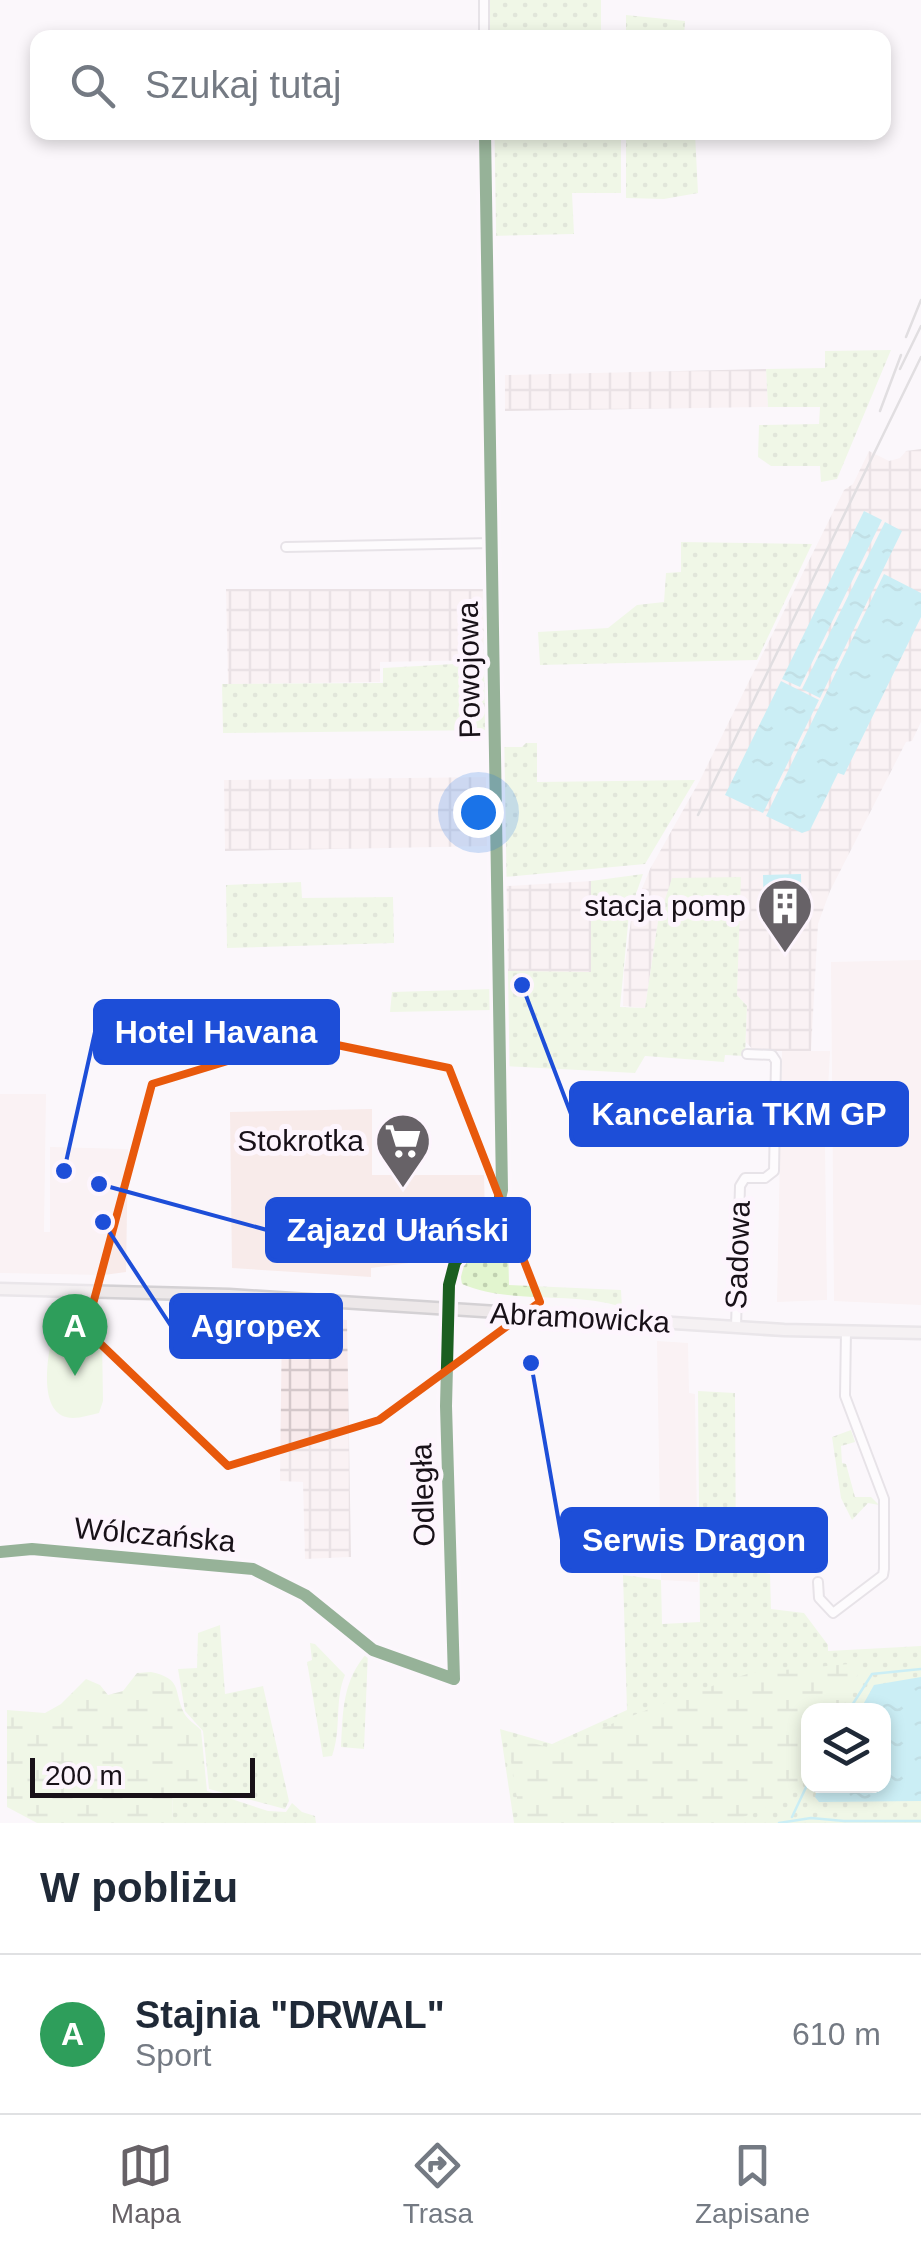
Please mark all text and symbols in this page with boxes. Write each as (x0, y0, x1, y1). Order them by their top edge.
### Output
search box (30, 30, 891, 140)
icon: search (65, 58, 120, 113)
text: Szukaj tutaj (145, 64, 341, 106)
street label: Powojowa (451, 601, 486, 739)
your location (453, 787, 504, 838)
building icon: stacja pomp (755, 876, 815, 955)
place label: stacja pomp (584, 889, 746, 922)
callout: Hotel Havana (95, 1001, 338, 1063)
text: Hotel Havana (115, 1014, 318, 1050)
callout: Kancelaria TKM GP (571, 1083, 907, 1145)
text: Kancelaria TKM GP (591, 1096, 887, 1132)
supermarket icon: Stokrotka (373, 1111, 433, 1190)
place label: Stokrotka (237, 1124, 364, 1157)
callout: Zajazd Ułański (267, 1199, 529, 1261)
street label: Sadowa (719, 1200, 756, 1310)
text: Zajazd Ułański (287, 1212, 509, 1248)
pin: A (42, 1294, 108, 1376)
callout: Agropex (171, 1295, 341, 1357)
street label: Abramowicka (489, 1296, 671, 1339)
text: Agropex (191, 1308, 321, 1344)
street label: Odległa (404, 1442, 441, 1547)
callout: Serwis Dragon (562, 1509, 826, 1571)
street label: Wólczańska (73, 1511, 237, 1558)
text: Serwis Dragon (582, 1522, 806, 1558)
map controls (801, 1703, 891, 1793)
button: layers (801, 1703, 891, 1793)
scale bar (30, 1753, 255, 1798)
text: 200 m (45, 1760, 123, 1791)
text: W pobliżu (40, 1864, 238, 1911)
text: Stajnia "DRWAL" (135, 1994, 445, 2036)
text: A (61, 2016, 84, 2052)
text: 610 m (792, 2016, 881, 2052)
text: Sport (135, 2037, 211, 2073)
tab: Mapa (111, 2138, 181, 2230)
tab: Trasa (403, 2138, 473, 2230)
tab: Zapisane (695, 2138, 810, 2230)

